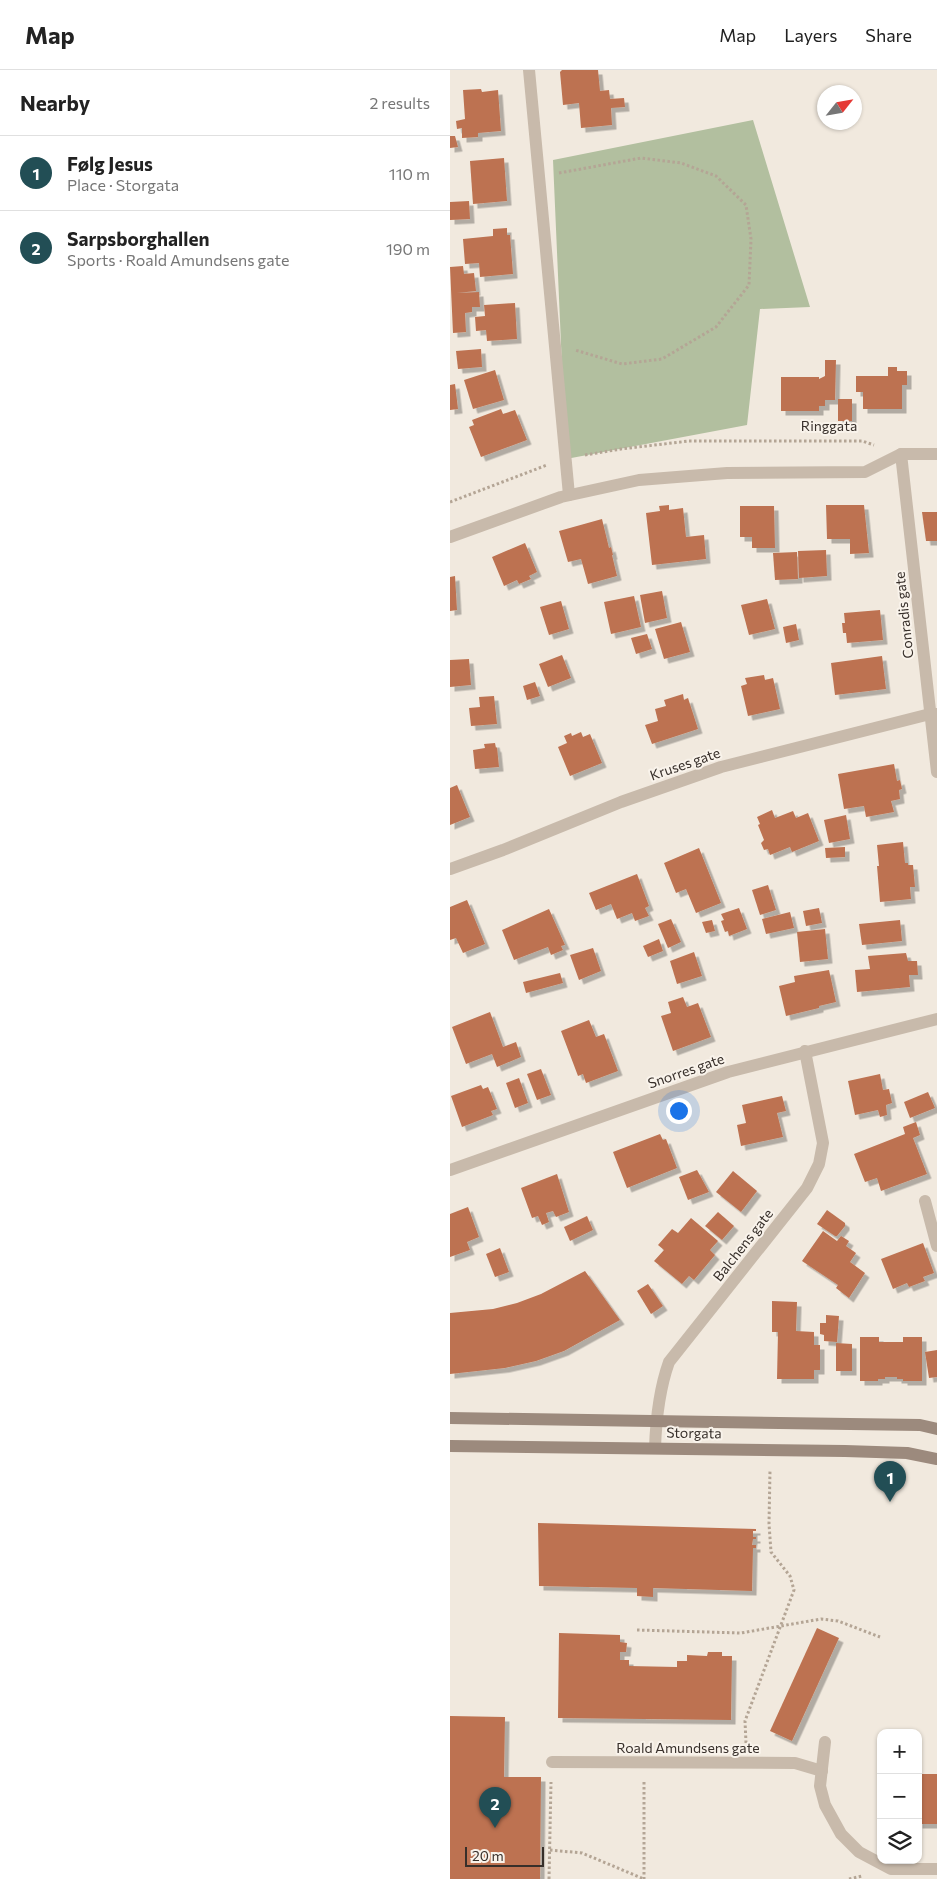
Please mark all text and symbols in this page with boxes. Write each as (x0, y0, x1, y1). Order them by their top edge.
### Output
text: Map (25, 20, 75, 49)
text: Map (719, 24, 756, 46)
text: Layers (784, 24, 837, 46)
text: Share (865, 24, 912, 46)
north arrow (817, 85, 862, 130)
text: Nearby (20, 90, 90, 115)
text: 2 results (369, 93, 430, 112)
text: Følg Jesus (67, 152, 153, 175)
text: 1 (32, 164, 40, 183)
text: 110 m (389, 164, 430, 183)
text: Place · Storgata (67, 175, 179, 194)
text: Sarpsborghallen (67, 227, 209, 250)
text: 2 (31, 239, 41, 258)
text: 190 m (386, 239, 430, 258)
text: Sports · Roald Amundsens gate (67, 250, 289, 269)
street label: Ringgata (801, 417, 857, 434)
street label: Conradis gate (890, 571, 917, 659)
street label: Kruses gate (647, 744, 722, 784)
street label: Snorres gate (645, 1049, 726, 1092)
your location (666, 1098, 692, 1124)
street label: Balchens gate (709, 1205, 776, 1284)
street label: Storgata (666, 1424, 722, 1441)
pin: 1 (874, 1461, 906, 1502)
map controls (877, 1729, 922, 1864)
button: + (877, 1729, 922, 1774)
street label: Roald Amundsens gate (616, 1739, 760, 1756)
button: − (877, 1774, 922, 1819)
pin: 2 (479, 1787, 511, 1828)
button: layers (877, 1819, 922, 1864)
scale bar (465, 1844, 544, 1867)
text: 20 m (472, 1847, 504, 1864)

